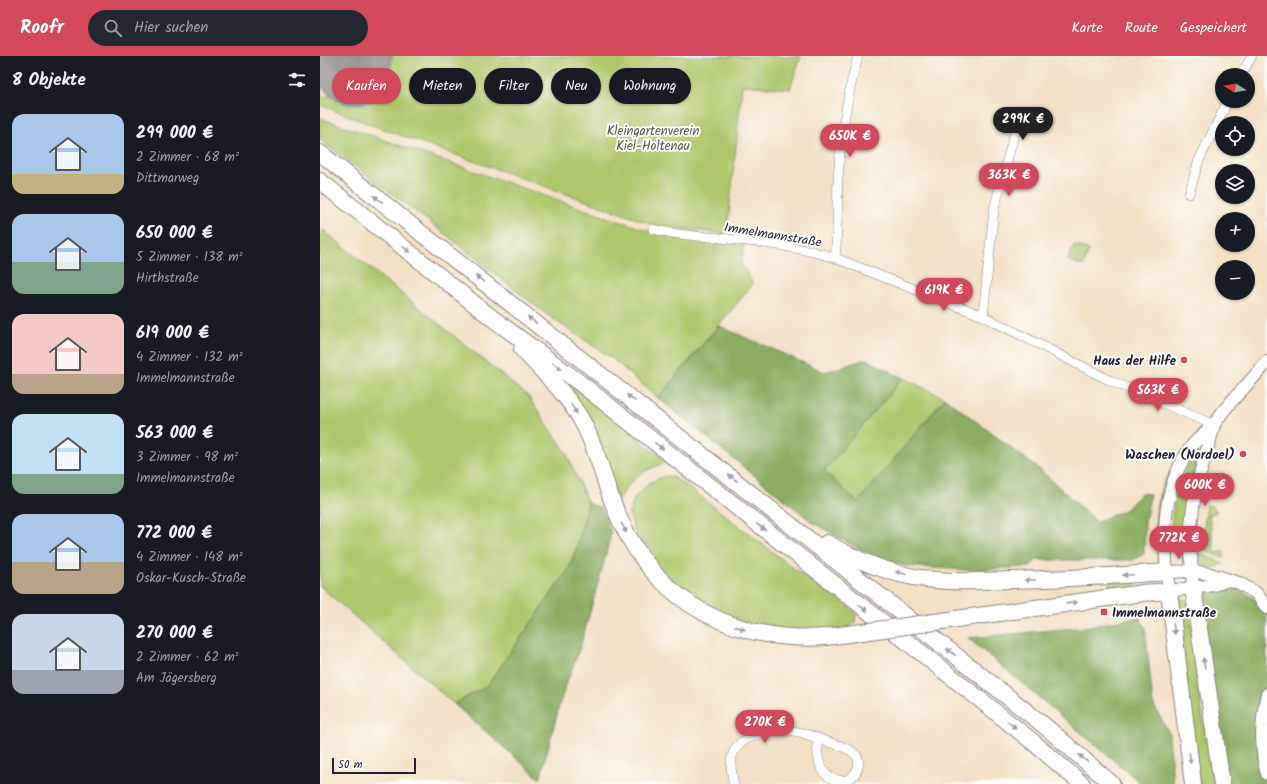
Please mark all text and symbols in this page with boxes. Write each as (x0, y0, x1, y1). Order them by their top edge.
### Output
search box (88, 10, 368, 46)
text: Roofr (20, 13, 64, 43)
text: Hier suchen (134, 16, 208, 40)
icon: search (102, 17, 124, 39)
text: Karte (1072, 17, 1103, 39)
text: Route (1125, 17, 1158, 39)
text: Gespeichert (1180, 17, 1247, 39)
text: 8 Objekte (12, 67, 86, 94)
chip: Kaufen (332, 68, 401, 104)
chip: Mieten (409, 68, 476, 104)
chip: Filter (484, 68, 543, 104)
chip: Neu (551, 68, 601, 104)
chip: Wohnung (609, 68, 691, 104)
north arrow (1215, 68, 1255, 108)
map controls (1215, 68, 1255, 300)
icon: filters (286, 69, 308, 91)
pin: 299K € (990, 107, 1056, 141)
text: 299K € (1002, 109, 1044, 130)
button: locate (1215, 116, 1255, 156)
text: 299 000 € (136, 120, 213, 147)
park label: Kleingartenverein Kiel-Holtenau (607, 121, 699, 157)
pin: 650K € (817, 124, 883, 158)
text: 650K € (829, 126, 871, 147)
icon: home (44, 130, 92, 178)
text: 2 Zimmer · 68 m² (136, 147, 239, 168)
pin: 363K € (976, 163, 1042, 197)
button: layers (1215, 164, 1255, 204)
text: 363K € (988, 165, 1030, 186)
text: Dittmarweg (136, 168, 199, 189)
one-way arrow (373, 194, 384, 203)
button: + (1215, 212, 1255, 252)
street label: Immelmannstraße (722, 217, 823, 254)
text: 650 000 € (136, 220, 213, 247)
icon: home (44, 230, 92, 278)
one-way arrow (400, 244, 411, 253)
text: 5 Zimmer · 138 m² (136, 247, 243, 268)
button: − (1215, 260, 1255, 300)
text: Hirthstraße (136, 268, 199, 289)
one-way arrow (475, 275, 486, 284)
pin: 619K € (911, 278, 977, 312)
text: 619K € (925, 280, 963, 301)
one-way arrow (527, 316, 538, 325)
text: 619 000 € (136, 320, 209, 347)
icon: home (44, 330, 92, 378)
text: 4 Zimmer · 132 m² (136, 347, 243, 368)
place label: Haus der Hilfe (1093, 351, 1177, 372)
marker: Haus der Hilfe (1179, 355, 1189, 365)
one-way arrow (551, 362, 562, 370)
text: Immelmannstraße (136, 368, 235, 389)
pin: 563K € (1125, 378, 1191, 412)
text: 563K € (1137, 380, 1179, 401)
one-way arrow (625, 393, 636, 402)
one-way arrow (571, 403, 578, 415)
text: 563 000 € (136, 420, 213, 447)
icon: home (44, 430, 92, 478)
one-way arrow (654, 442, 665, 450)
place label: Waschen (Nordoel) (1125, 445, 1235, 466)
text: 3 Zimmer · 98 m² (136, 447, 238, 468)
marker: Waschen (Nordoel) (1238, 449, 1248, 459)
text: Immelmannstraße (136, 468, 235, 489)
pin: 600K € (1172, 473, 1238, 507)
one-way arrow (727, 474, 738, 483)
text: 600K € (1184, 475, 1226, 496)
text: 772 000 € (136, 520, 212, 547)
one-way arrow (621, 522, 627, 534)
one-way arrow (755, 523, 766, 531)
pin: 772K € (1146, 526, 1212, 560)
text: 772K € (1159, 528, 1199, 549)
icon: home (44, 530, 92, 578)
text: 4 Zimmer · 148 m² (136, 547, 243, 568)
text: Oskar-Kusch-Straße (136, 568, 246, 589)
one-way arrow (895, 570, 907, 576)
one-way arrow (1122, 571, 1134, 578)
one-way arrow (1024, 576, 1036, 583)
one-way arrow (1066, 600, 1078, 606)
one-way arrow (858, 603, 869, 612)
place label: Immelmannstraße (1112, 603, 1217, 624)
marker: Immelmannstraße (1099, 607, 1109, 617)
text: 270 000 € (136, 620, 213, 647)
one-way arrow (1171, 623, 1177, 635)
one-way arrow (734, 625, 746, 631)
icon: home (44, 630, 92, 678)
text: 2 Zimmer · 62 m² (136, 647, 239, 668)
one-way arrow (945, 647, 956, 656)
one-way arrow (1201, 657, 1207, 669)
text: Am Jägersberg (136, 668, 217, 689)
pin: 270K € (732, 710, 798, 744)
text: 270K € (744, 712, 786, 733)
one-way arrow (1007, 721, 1018, 730)
one-way arrow (1187, 752, 1193, 764)
one-way arrow (1078, 754, 1088, 763)
scale bar (332, 756, 416, 775)
text: 50 m (338, 756, 363, 774)

